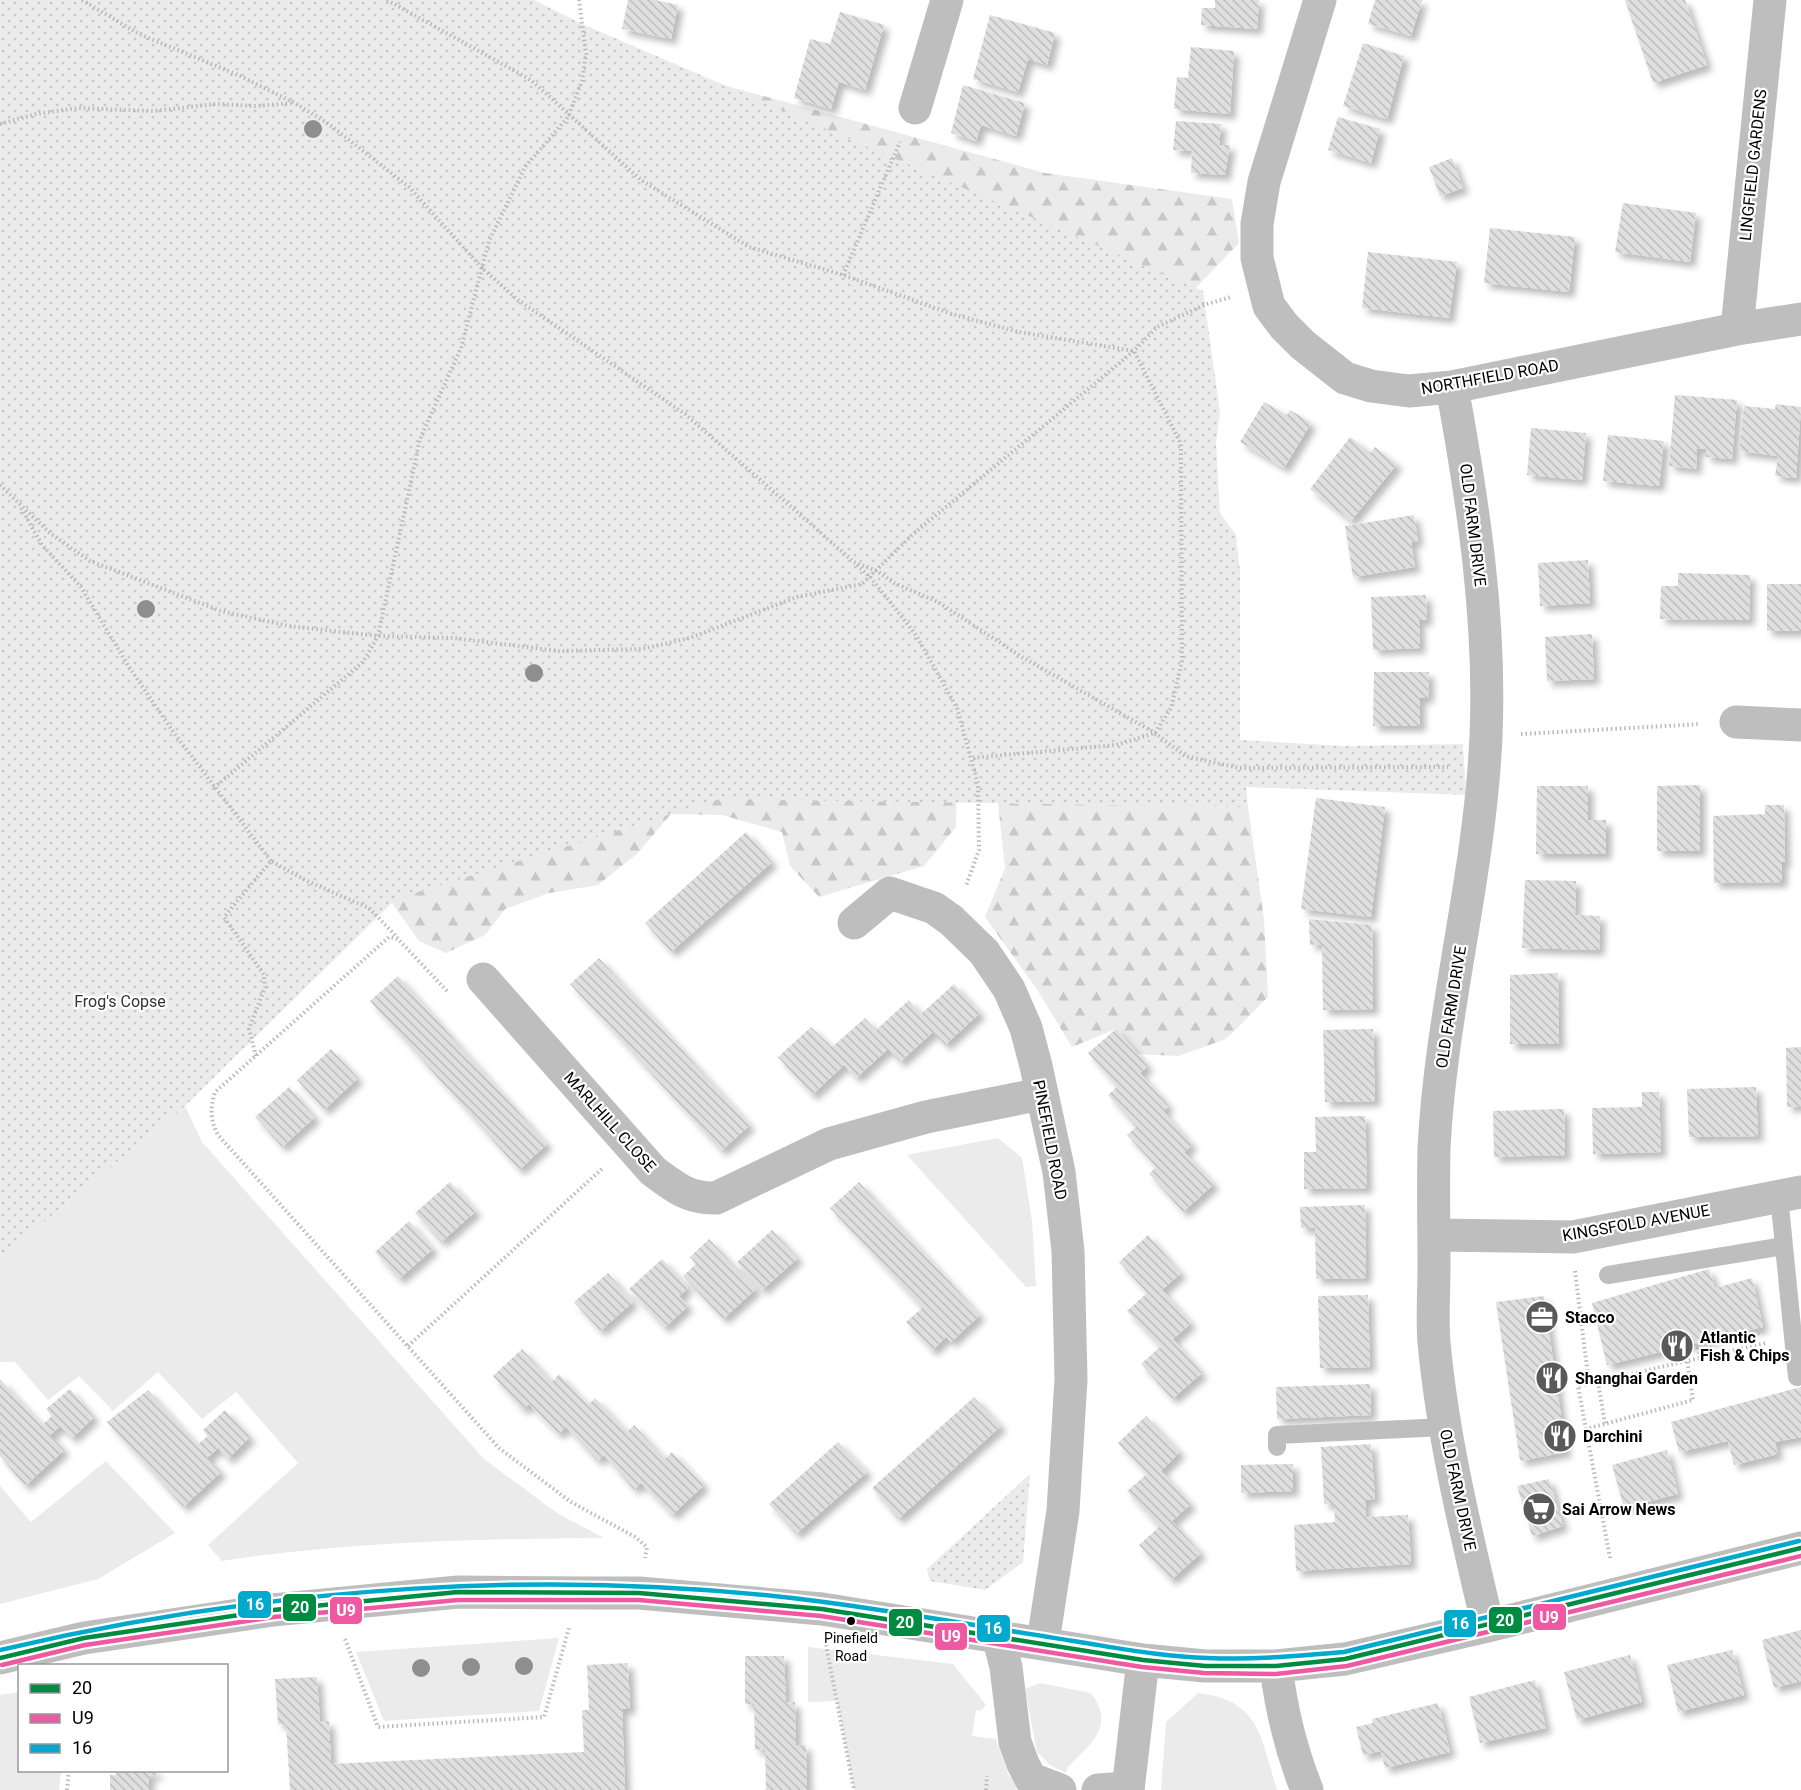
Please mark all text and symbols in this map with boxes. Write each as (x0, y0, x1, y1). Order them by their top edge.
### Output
street label: LINGFIELD GARDENS (1736, 88, 1770, 242)
street label: NORTHFIELD ROAD (1420, 356, 1560, 398)
street label: OLD FARM DRIVE (1456, 462, 1490, 588)
street label: OLD FARM DRIVE (1432, 944, 1470, 1070)
park label: Frog's Copse (74, 992, 166, 1011)
street label: MARLHILL CLOSE (560, 1068, 660, 1176)
street label: PINEFIELD ROAD (1029, 1078, 1071, 1202)
street label: KINGSFOLD AVENUE (1561, 1201, 1711, 1245)
office icon: Stacco (1524, 1299, 1560, 1335)
place label: Stacco (1565, 1308, 1615, 1327)
restaurant icon: Atlantic Fish & Chips (1659, 1328, 1695, 1364)
place label: Atlantic Fish & Chips (1700, 1328, 1790, 1365)
restaurant icon: Shanghai Garden (1534, 1360, 1570, 1396)
place label: Shanghai Garden (1575, 1369, 1698, 1388)
restaurant icon: Darchini (1542, 1418, 1578, 1454)
street label: OLD FARM DRIVE (1436, 1427, 1480, 1553)
place label: Darchini (1583, 1427, 1642, 1446)
supermarket icon: Sai Arrow News (1521, 1491, 1557, 1527)
place label: Sai Arrow News (1562, 1500, 1676, 1519)
line badge: 16 (237, 1590, 272, 1619)
line badge: 20 (282, 1593, 317, 1622)
text: 16 (246, 1595, 264, 1614)
line badge: U9 (329, 1596, 363, 1625)
text: 20 (291, 1598, 309, 1617)
text: U9 (336, 1601, 356, 1620)
line badge: U9 (1532, 1603, 1567, 1631)
line badge: 20 (1488, 1606, 1523, 1634)
line badge: 20 (888, 1608, 923, 1637)
text: U9 (1539, 1608, 1559, 1627)
line badge: 16 (1443, 1609, 1477, 1638)
text: 20 (1496, 1611, 1514, 1630)
text: 20 (896, 1613, 914, 1632)
line badge: 16 (976, 1614, 1011, 1643)
text: 16 (1451, 1614, 1469, 1633)
marker: Pinefield Road (845, 1615, 857, 1627)
text: 16 (984, 1619, 1002, 1638)
line badge: U9 (934, 1622, 968, 1651)
text: U9 (941, 1627, 961, 1646)
place label: Pinefield Road (824, 1630, 878, 1664)
legend (18, 1664, 228, 1772)
text: 20 (72, 1677, 92, 1698)
text: U9 (72, 1707, 94, 1728)
text: 16 (72, 1737, 92, 1758)

